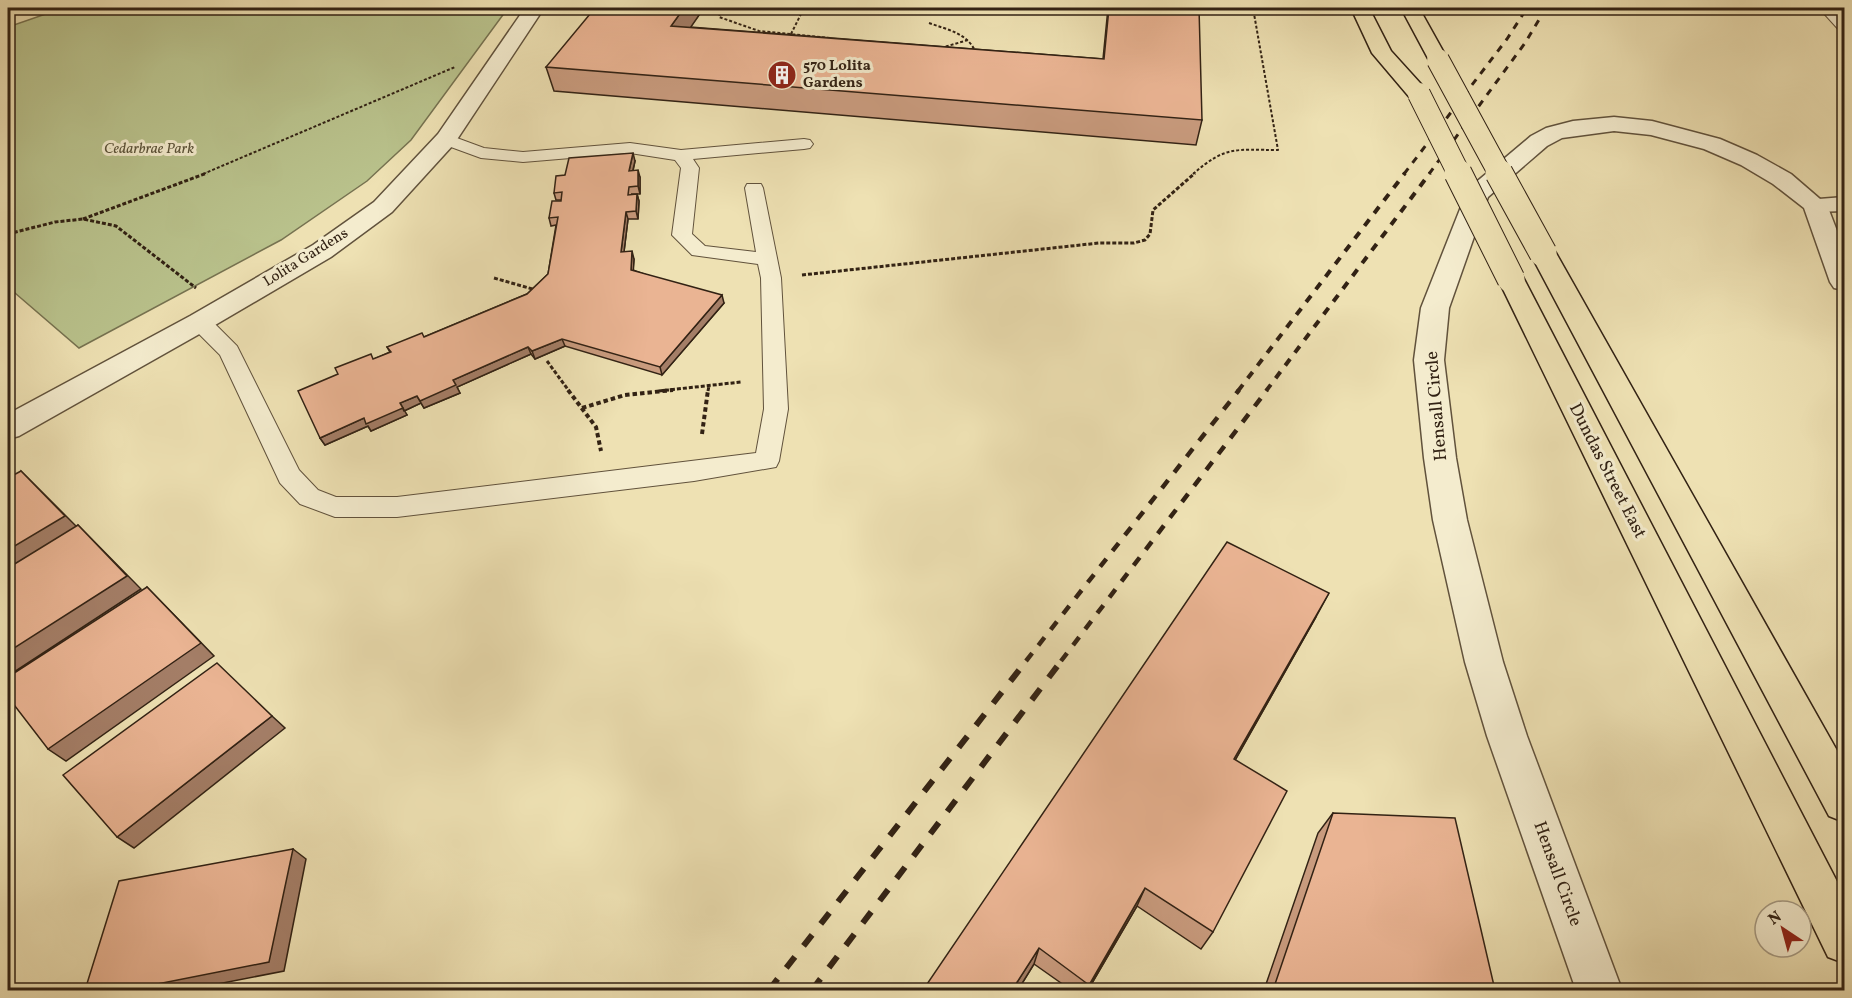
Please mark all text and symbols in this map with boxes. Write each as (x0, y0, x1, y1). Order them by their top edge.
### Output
place label: 570 Lolita Gardens (803, 56, 871, 94)
building icon: 570 Lolita Gardens (766, 59, 798, 91)
park label: Cedarbrae Park (104, 139, 194, 160)
street label: Lolita Gardens (259, 223, 353, 293)
street label: Hensall Circle (1420, 350, 1454, 462)
street label: Dundas Street East (1562, 399, 1652, 543)
street label: Hensall Circle (1526, 818, 1588, 930)
north arrow (1753, 899, 1813, 959)
text: N (1764, 906, 1787, 931)

